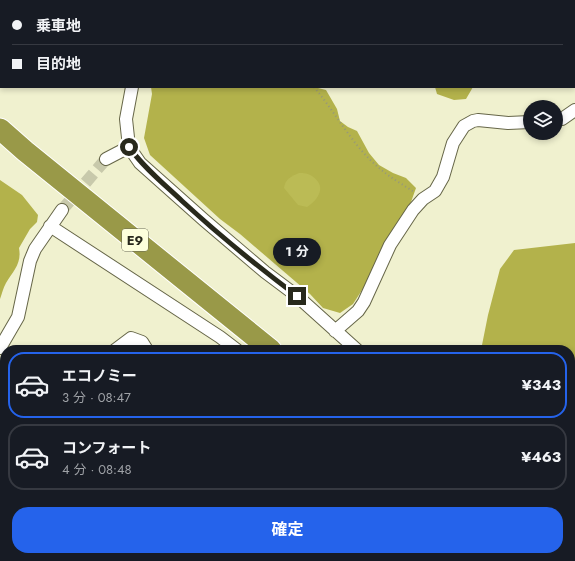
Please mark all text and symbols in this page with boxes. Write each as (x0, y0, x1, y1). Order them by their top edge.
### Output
text: 乗車地 (36, 15, 81, 37)
text: 目的地 (36, 53, 81, 75)
map controls (523, 100, 563, 140)
button: layers (523, 100, 563, 140)
route start (120, 138, 138, 156)
road number: E9 (122, 229, 148, 251)
callout: 1 分 (273, 238, 321, 266)
text: 1 分 (285, 242, 309, 261)
route end (288, 287, 306, 305)
text: エコノミー (62, 365, 137, 387)
icon: car (14, 367, 50, 403)
text: ¥343 (522, 374, 561, 396)
text: 3 分 · 08:47 (62, 388, 131, 407)
text: コンフォート (62, 437, 152, 459)
icon: car (14, 439, 50, 475)
text: ¥463 (521, 446, 561, 468)
text: 4 分 · 08:48 (62, 460, 132, 479)
button: 確定 (12, 507, 563, 553)

